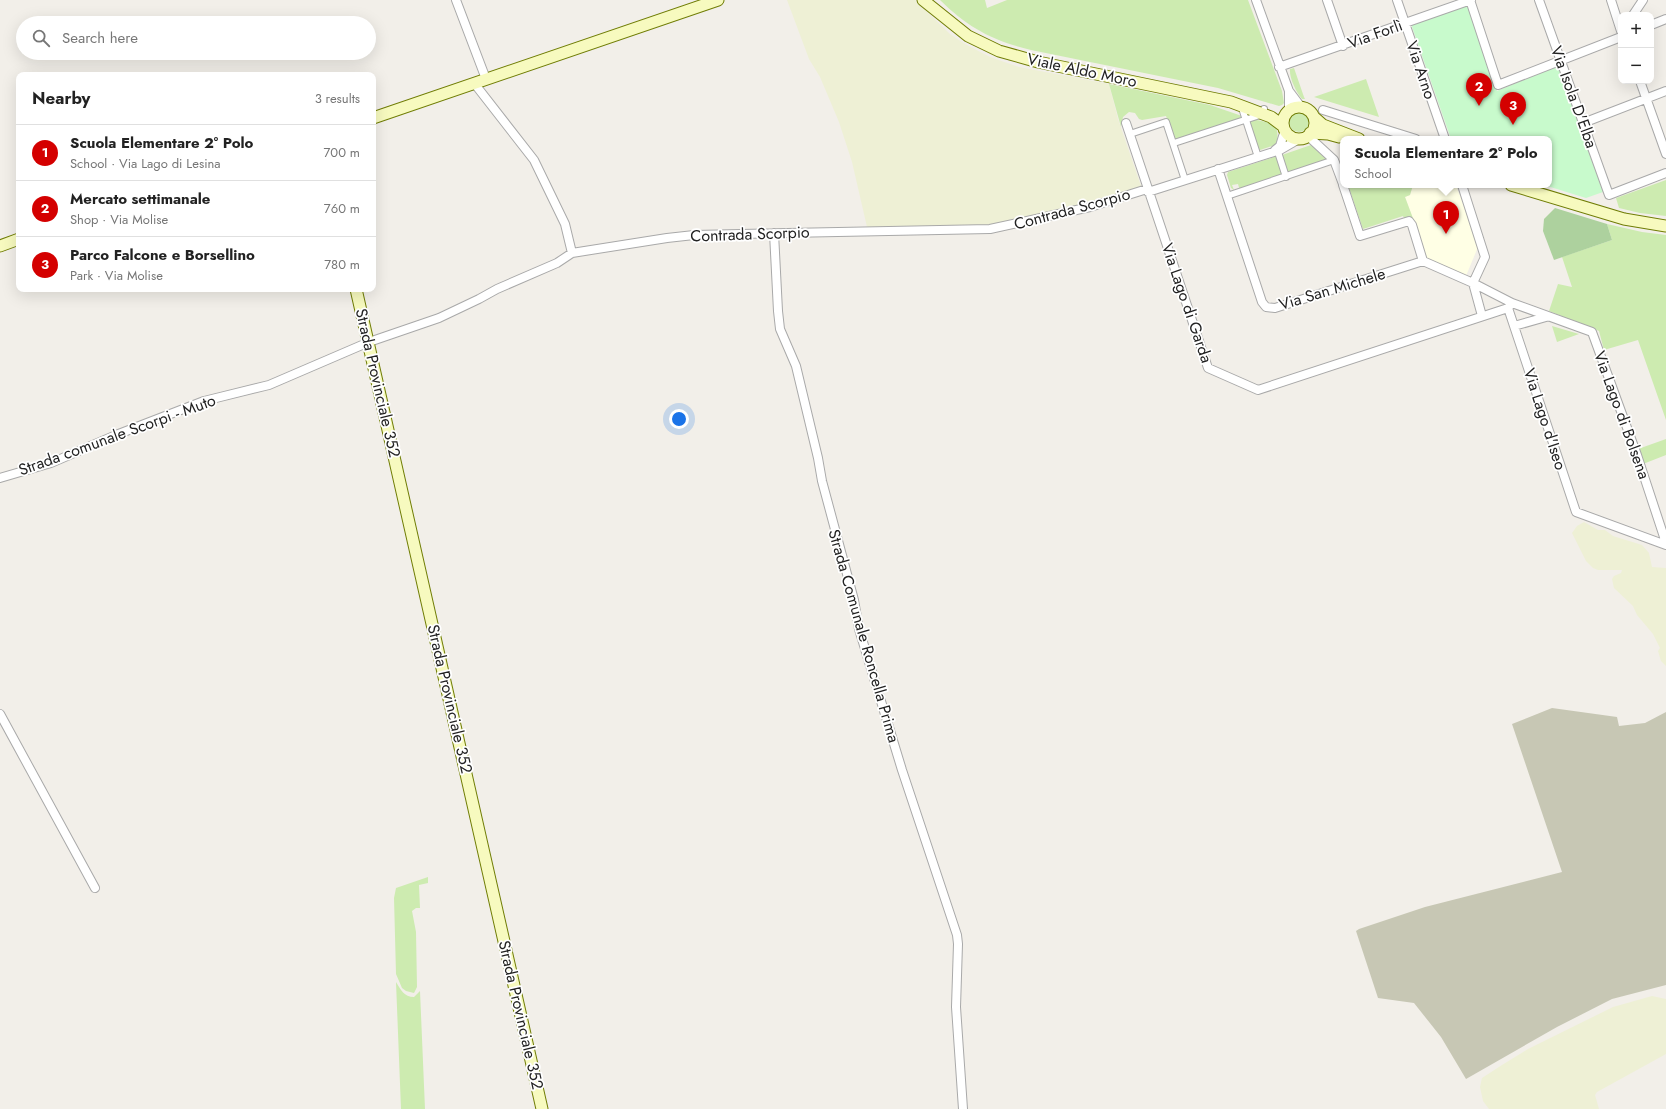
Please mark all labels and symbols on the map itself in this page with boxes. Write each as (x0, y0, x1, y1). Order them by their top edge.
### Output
street label: Via Forlì (1344, 13, 1406, 55)
street label: Via Arno (1400, 38, 1442, 103)
street label: Via Isola D'Elba (1545, 43, 1603, 151)
street label: Viale Aldo Moro (1025, 47, 1139, 93)
pin: 2 (1466, 73, 1492, 106)
pin: 3 (1500, 92, 1526, 125)
street label: Contrada Scorpio (1011, 182, 1133, 236)
pin: 1 (1433, 201, 1459, 234)
street label: Contrada Scorpio (690, 220, 810, 248)
street label: Via Lago di Garda (1156, 240, 1218, 366)
street label: Via San Michele (1276, 262, 1388, 316)
street label: Strada Provinciale 352 (350, 306, 406, 460)
street label: Via Lago di Bolsena (1588, 348, 1656, 482)
street label: Via Lago d'Iseo (1518, 365, 1572, 473)
street label: Strada comunale Scorpi - Muto (15, 388, 219, 481)
your location (669, 409, 689, 429)
street label: Strada Comunale Roncella Prima (822, 527, 906, 745)
street label: Strada Provinciale 352 (422, 622, 478, 776)
street label: Strada Provinciale 352 (493, 938, 549, 1092)

